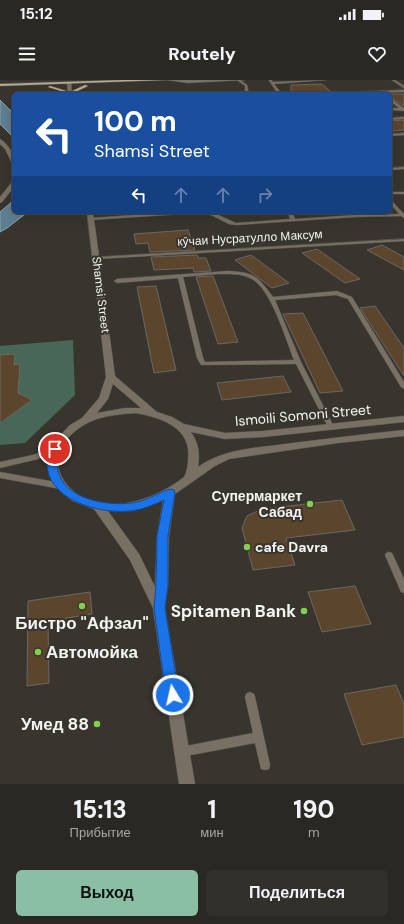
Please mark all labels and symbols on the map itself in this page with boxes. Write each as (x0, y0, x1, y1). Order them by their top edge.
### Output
street label: кӯчаи Нусратулло Максум (177, 226, 323, 250)
street label: Shamsi Street (88, 256, 114, 335)
street label: Ismoili Somoni Street (234, 400, 372, 430)
pin (38, 432, 72, 466)
place label: Супермаркет Сабад (212, 487, 302, 521)
marker: Супермаркет Сабад (305, 499, 315, 509)
place label: cafe Davra (255, 538, 328, 556)
marker: cafe Davra (242, 542, 252, 552)
place label: Spitamen Bank (171, 600, 296, 622)
marker: Бистро "Афзал" (77, 601, 87, 611)
marker: Spitamen Bank (299, 606, 309, 616)
place label: Бистро "Афзал" (15, 612, 149, 634)
place label: Автомойка (46, 641, 138, 663)
marker: Автомойка (33, 647, 43, 657)
position arrow (152, 674, 194, 716)
place label: Умед 88 (21, 713, 89, 735)
marker: Умед 88 (92, 719, 102, 729)

